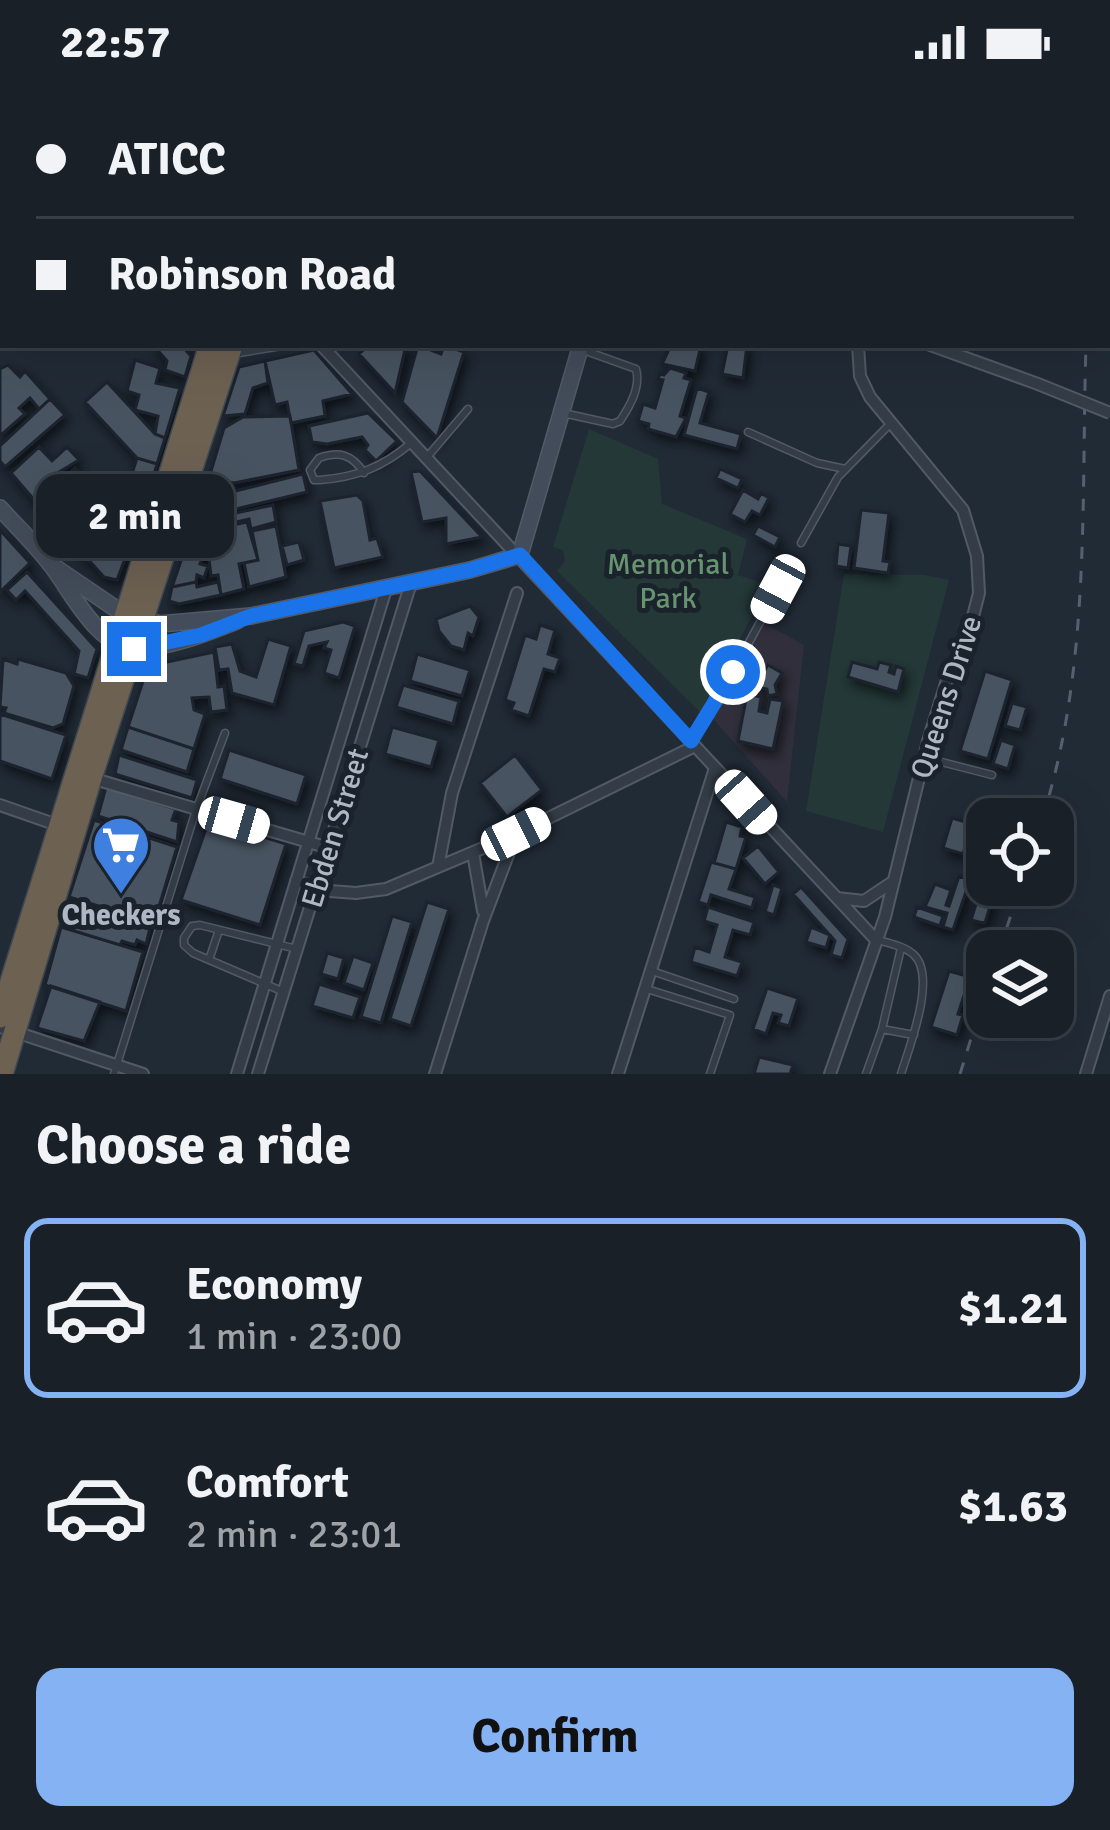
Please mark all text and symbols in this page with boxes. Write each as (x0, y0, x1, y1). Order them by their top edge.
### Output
text: 22:57 (60, 15, 170, 70)
text: ATICC (108, 132, 226, 187)
text: Robinson Road (108, 247, 396, 302)
callout: 2 min (35, 475, 233, 559)
text: 2 min (88, 492, 182, 540)
park label: Memorial Park (607, 546, 729, 617)
car (745, 549, 811, 629)
street label: Queens Drive (903, 611, 990, 783)
route end (107, 622, 161, 676)
route start (706, 645, 760, 699)
street label: Ebden Street (294, 744, 377, 912)
car (709, 763, 783, 841)
car (194, 793, 274, 847)
map controls (966, 798, 1074, 1038)
button: locate (966, 798, 1074, 906)
car (476, 802, 556, 866)
supermarket icon: Checkers (90, 814, 152, 896)
place label: Checkers (62, 897, 180, 934)
button: layers (966, 930, 1074, 1038)
text: Choose a ride (36, 1112, 351, 1179)
icon: car (42, 1254, 150, 1362)
text: Economy (186, 1257, 362, 1312)
text: $1.21 (958, 1281, 1068, 1336)
text: 1 min · 23:00 (186, 1312, 402, 1360)
icon: car (42, 1452, 150, 1560)
text: Comfort (186, 1455, 349, 1510)
text: $1.63 (958, 1479, 1068, 1534)
text: 2 min · 23:01 (186, 1510, 402, 1558)
button: Confirm (36, 1668, 1074, 1806)

